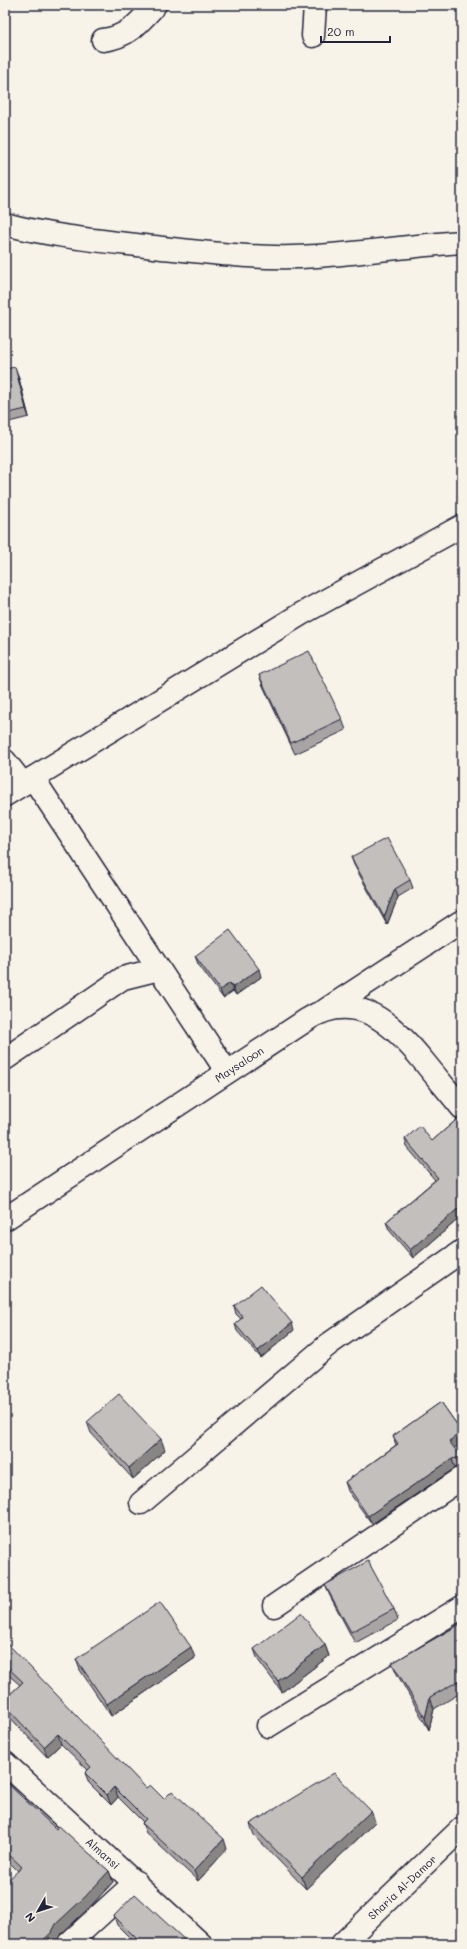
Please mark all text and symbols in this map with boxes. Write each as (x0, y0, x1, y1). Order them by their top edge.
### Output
scale bar (321, 18, 390, 44)
text: 20 m (327, 23, 355, 39)
street label: Maysaloon (212, 1043, 266, 1085)
street label: Almansi (83, 1834, 123, 1872)
street label: Sharia Al-Damor (364, 1851, 440, 1923)
north arrow (18, 1891, 58, 1931)
text: N (21, 1910, 38, 1926)

